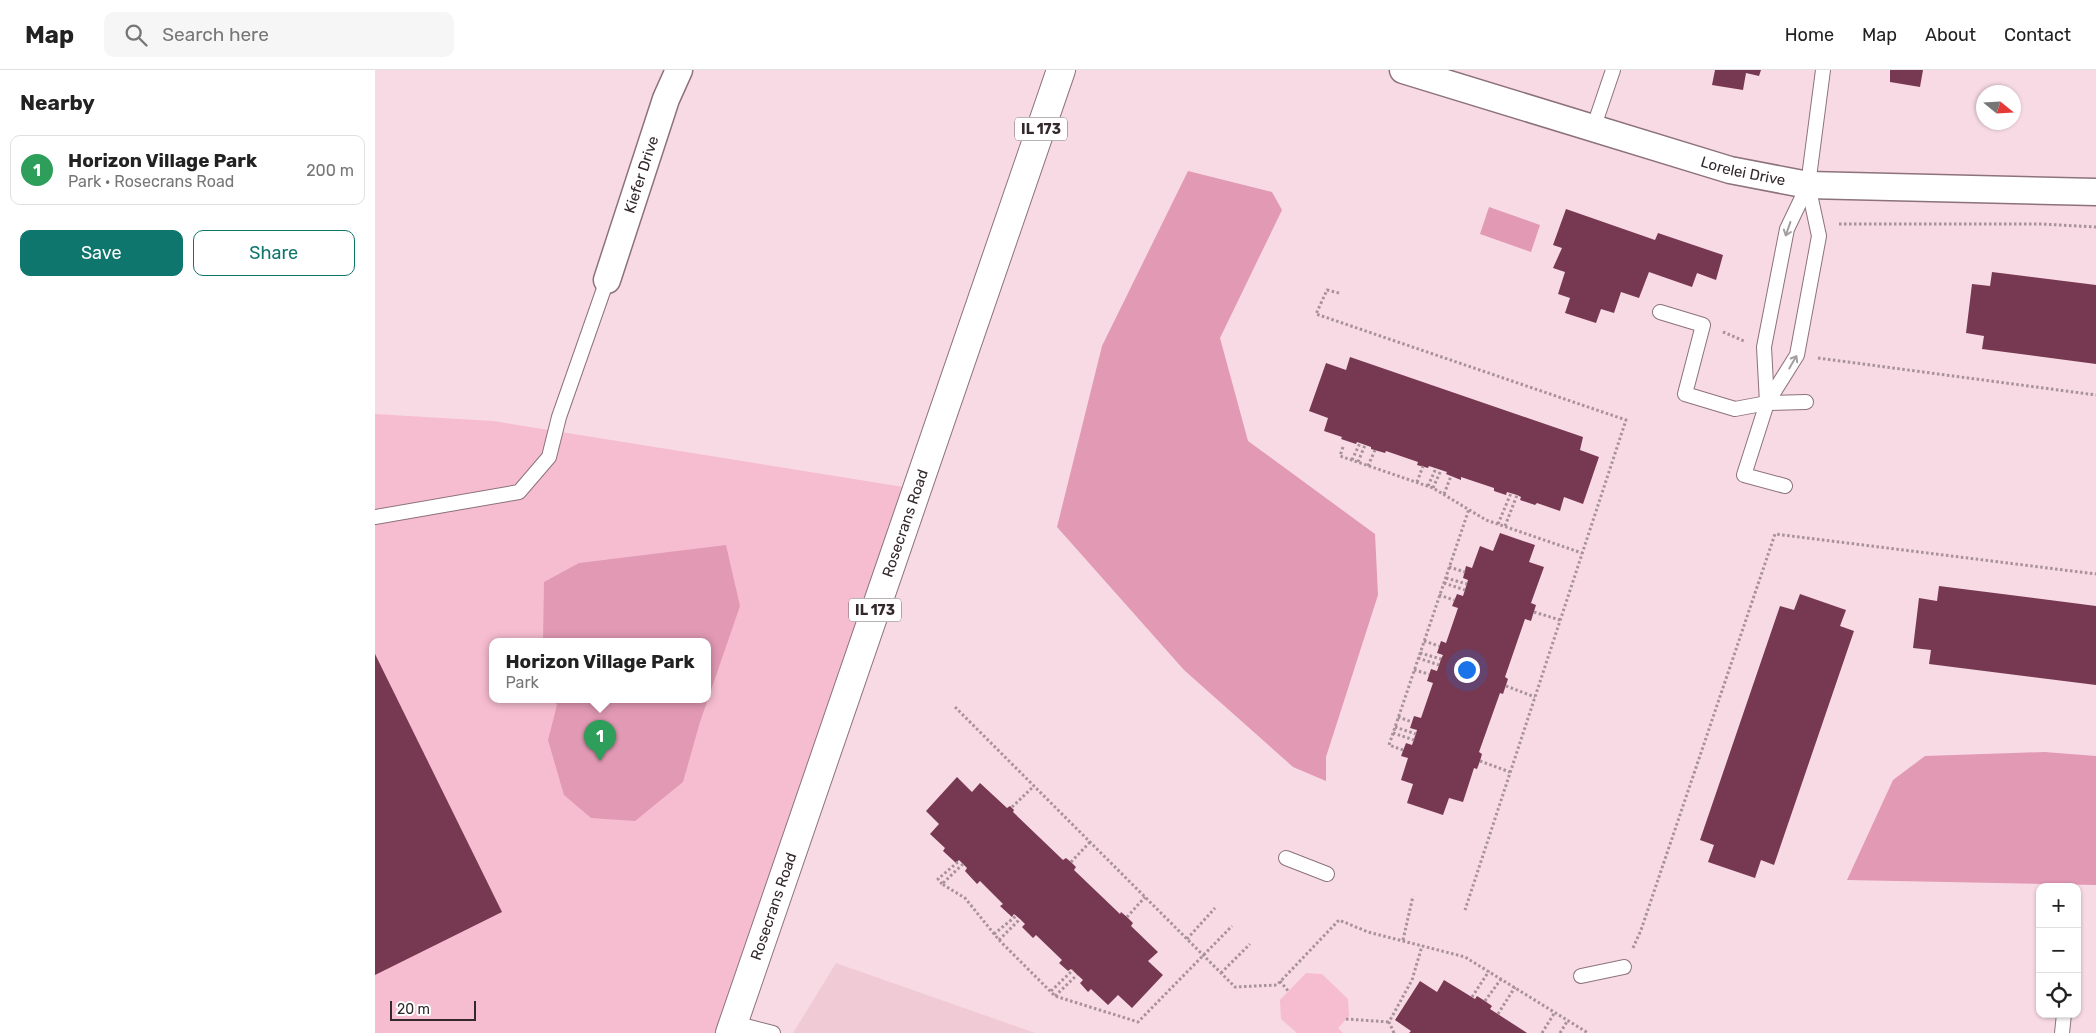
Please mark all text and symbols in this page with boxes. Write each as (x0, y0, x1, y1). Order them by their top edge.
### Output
search box (104, 12, 454, 57)
text: Map (25, 21, 74, 49)
icon: search (122, 21, 150, 49)
text: Search here (162, 23, 269, 46)
text: Home (1785, 24, 1834, 46)
text: Map (1862, 24, 1897, 46)
text: About (1925, 24, 1976, 46)
text: Contact (2004, 24, 2071, 46)
north arrow (1976, 85, 2021, 130)
text: Nearby (20, 90, 95, 115)
road number: IL 173 (1015, 118, 1067, 140)
street label: Kiefer Drive (620, 134, 662, 215)
text: Horizon Village Park (68, 149, 257, 172)
street label: Lorelei Drive (1699, 153, 1787, 189)
text: 1 (33, 161, 41, 180)
text: 200 m (306, 161, 354, 180)
text: Park · Rosecrans Road (68, 172, 234, 191)
one-way arrow (1783, 221, 1792, 236)
button: Save (20, 230, 183, 276)
button: Share (193, 230, 355, 276)
one-way arrow (1788, 355, 1798, 369)
street label: Rosecrans Road (878, 467, 932, 579)
road number: IL 173 (849, 598, 901, 622)
popup (489, 638, 711, 703)
text: Horizon Village Park (505, 650, 695, 673)
your location (1454, 657, 1480, 683)
text: Park (505, 673, 539, 692)
pin: 1 (584, 720, 616, 761)
street label: Rosecrans Road (747, 850, 800, 962)
map controls (2036, 883, 2081, 1018)
button: + (2036, 883, 2081, 928)
button: − (2036, 928, 2081, 973)
button: locate (2036, 973, 2081, 1018)
scale bar (390, 998, 476, 1021)
text: 20 m (397, 1001, 430, 1018)

